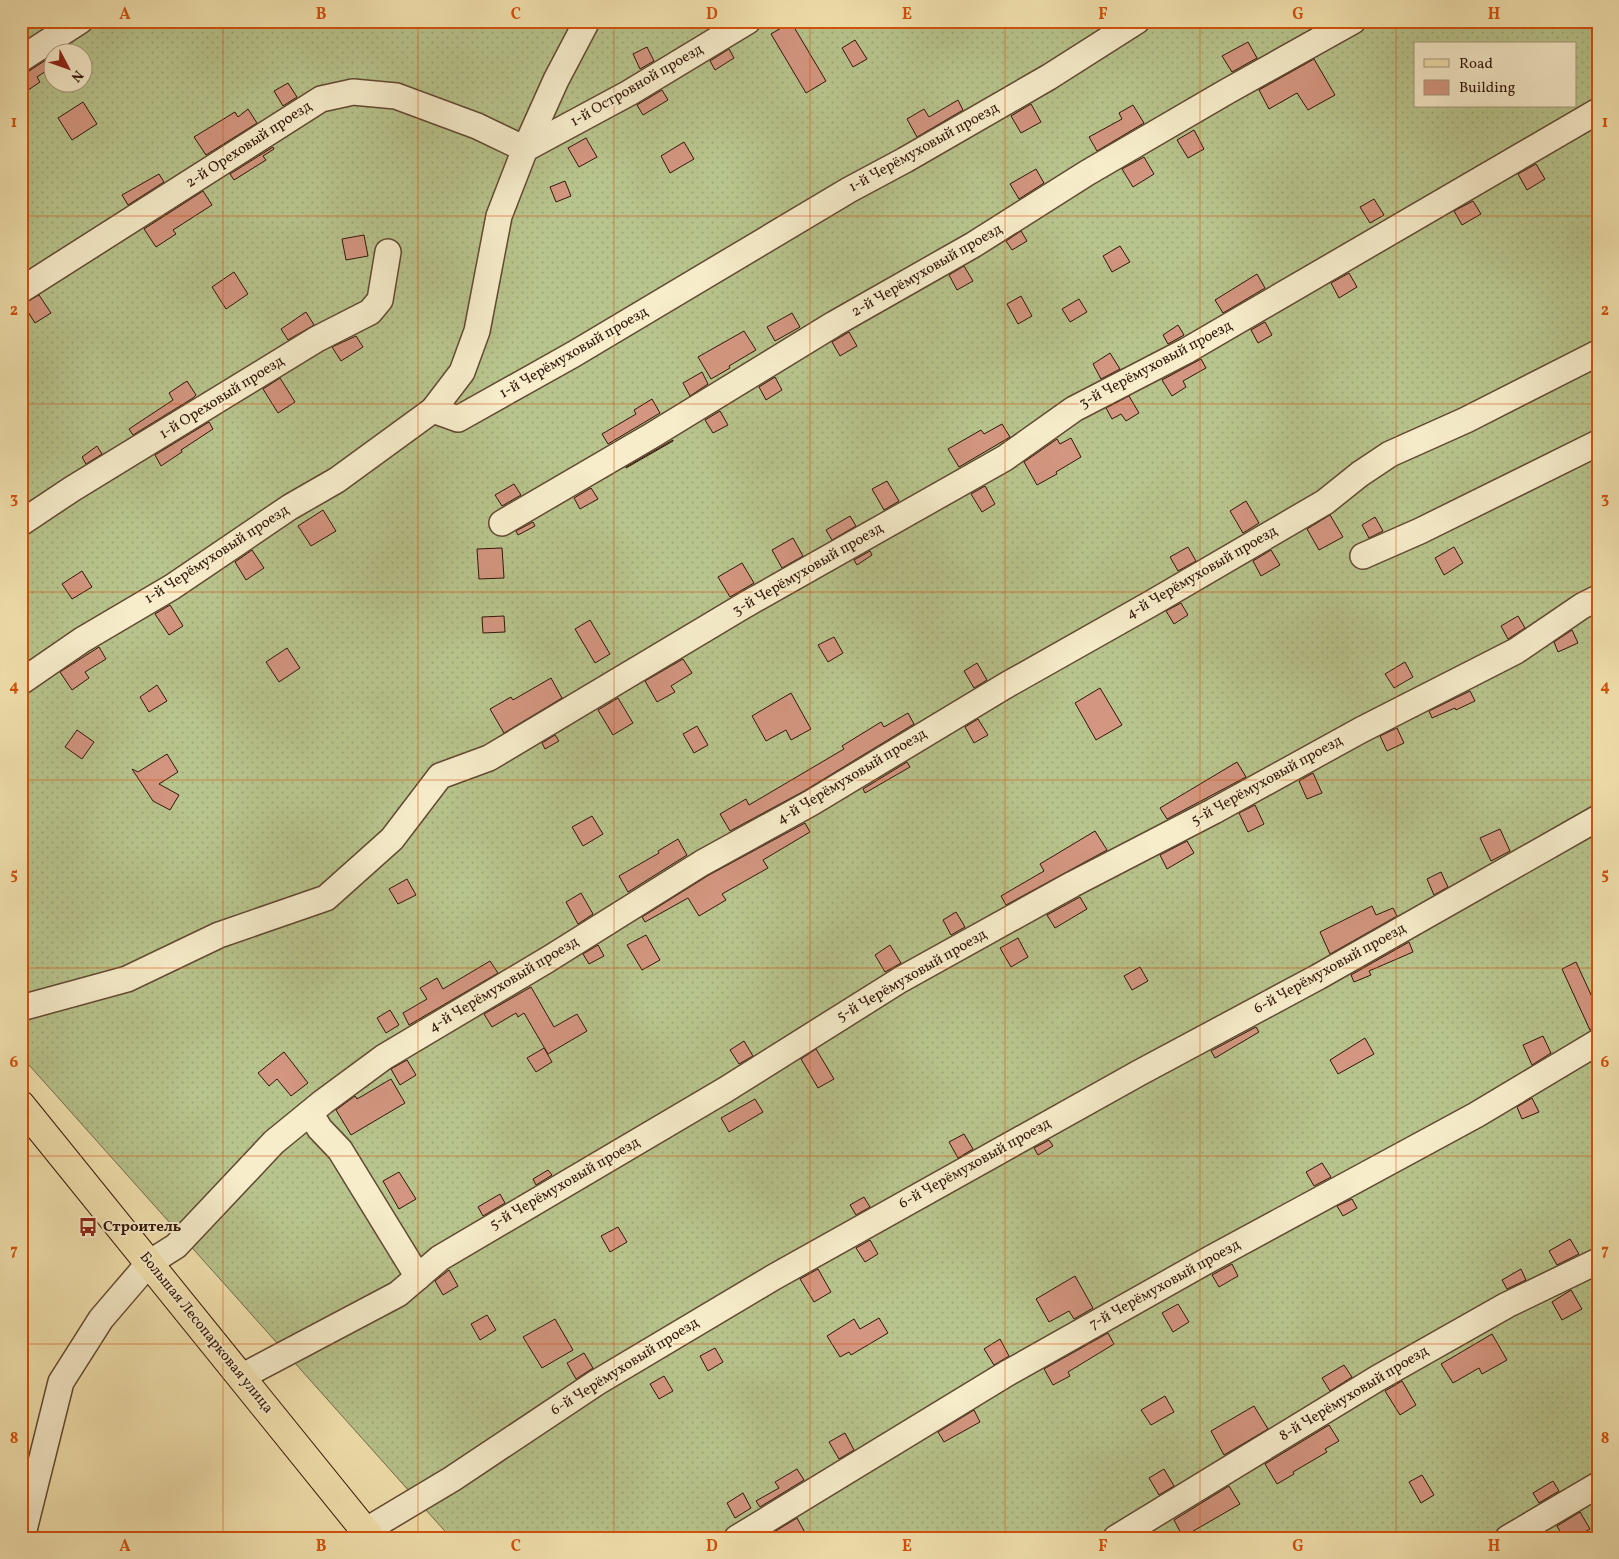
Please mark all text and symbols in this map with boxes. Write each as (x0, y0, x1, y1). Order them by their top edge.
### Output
text: A (119, 4, 131, 26)
text: B (316, 4, 327, 26)
text: C (511, 4, 521, 26)
text: D (706, 4, 718, 26)
text: E (902, 4, 912, 26)
text: F (1098, 4, 1108, 26)
text: G (1292, 4, 1304, 26)
text: H (1488, 4, 1500, 26)
street label: 1-й Островной проезд (567, 39, 708, 133)
north arrow (42, 42, 92, 92)
legend (1414, 42, 1576, 108)
text: Road (1459, 54, 1493, 75)
text: N (66, 65, 87, 86)
text: Building (1459, 78, 1516, 99)
street label: 2-й Ореховый проезд (182, 96, 317, 194)
street label: 1-й Черёмуховый проезд (845, 98, 1003, 198)
text: 1 (11, 112, 17, 134)
text: 1 (1602, 112, 1608, 134)
street label: 2-й Черёмуховый проезд (848, 219, 1007, 323)
text: 2 (10, 300, 18, 322)
text: 2 (1601, 300, 1609, 322)
street label: 1-й Черёмуховый проезд (496, 302, 653, 404)
street label: 3-й Черёмуховый проезд (1076, 315, 1237, 414)
street label: 1-й Ореховый проезд (156, 351, 289, 445)
text: 3 (10, 488, 18, 510)
text: 3 (1601, 488, 1609, 510)
street label: 1-й Черёмуховый проезд (141, 500, 294, 610)
street label: 3-й Черёмуховый проезд (729, 518, 888, 622)
street label: 4-й Черёмуховый проезд (1123, 521, 1282, 625)
text: 4 (9, 676, 19, 698)
text: 4 (1600, 676, 1610, 698)
street label: 4-й Черёмуховый проезд (773, 724, 931, 830)
street label: 5-й Черёмуховый проезд (1187, 730, 1347, 831)
text: 5 (10, 864, 18, 886)
text: 5 (1601, 864, 1609, 886)
street label: 6-й Черёмуховый проезд (1250, 918, 1410, 1020)
street label: 5-й Черёмуховый проезд (833, 924, 991, 1028)
street label: 4-й Черёмуховый проезд (425, 932, 583, 1038)
text: 6 (10, 1052, 19, 1074)
text: 6 (1601, 1052, 1610, 1074)
street label: 6-й Черёмуховый проезд (895, 1113, 1055, 1215)
street label: 5-й Черёмуховый проезд (486, 1132, 644, 1236)
bus stop icon: Строитель (77, 1216, 99, 1238)
place label: Строитель (103, 1217, 182, 1238)
street label: 7-й Черёмуховый проезд (1086, 1234, 1245, 1335)
text: 7 (10, 1240, 18, 1262)
text: 7 (1601, 1240, 1609, 1262)
street label: Большая Лесопарковая улица (134, 1248, 278, 1418)
street label: 6-й Черёмуховый проезд (547, 1312, 704, 1421)
street label: 8-й Черёмуховый проезд (1275, 1341, 1433, 1447)
text: 8 (10, 1428, 18, 1450)
text: 8 (1601, 1428, 1609, 1450)
text: A (119, 1536, 131, 1558)
text: B (316, 1536, 327, 1558)
text: C (511, 1536, 521, 1558)
text: D (706, 1536, 718, 1558)
text: E (902, 1536, 912, 1558)
text: F (1098, 1536, 1108, 1558)
text: G (1292, 1536, 1304, 1558)
text: H (1488, 1536, 1500, 1558)

